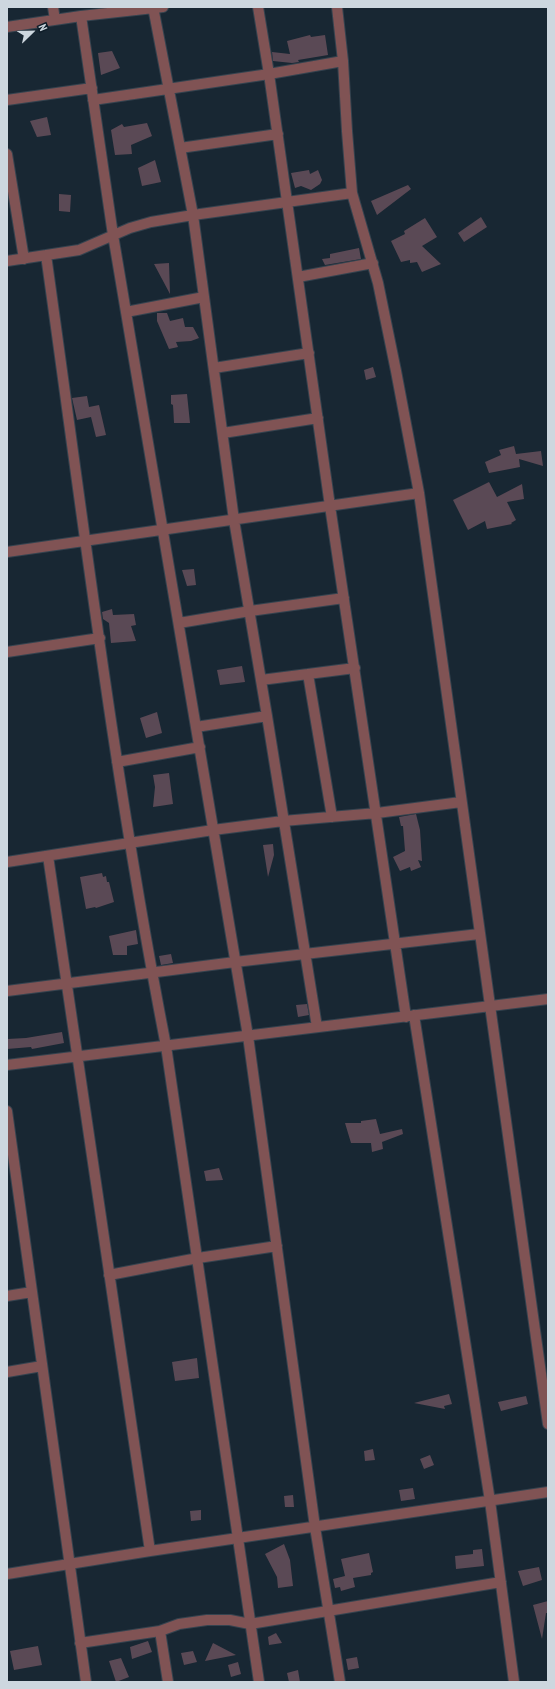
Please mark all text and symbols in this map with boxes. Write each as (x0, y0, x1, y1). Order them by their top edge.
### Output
north arrow (12, 12, 52, 52)
text: N (35, 22, 51, 33)

